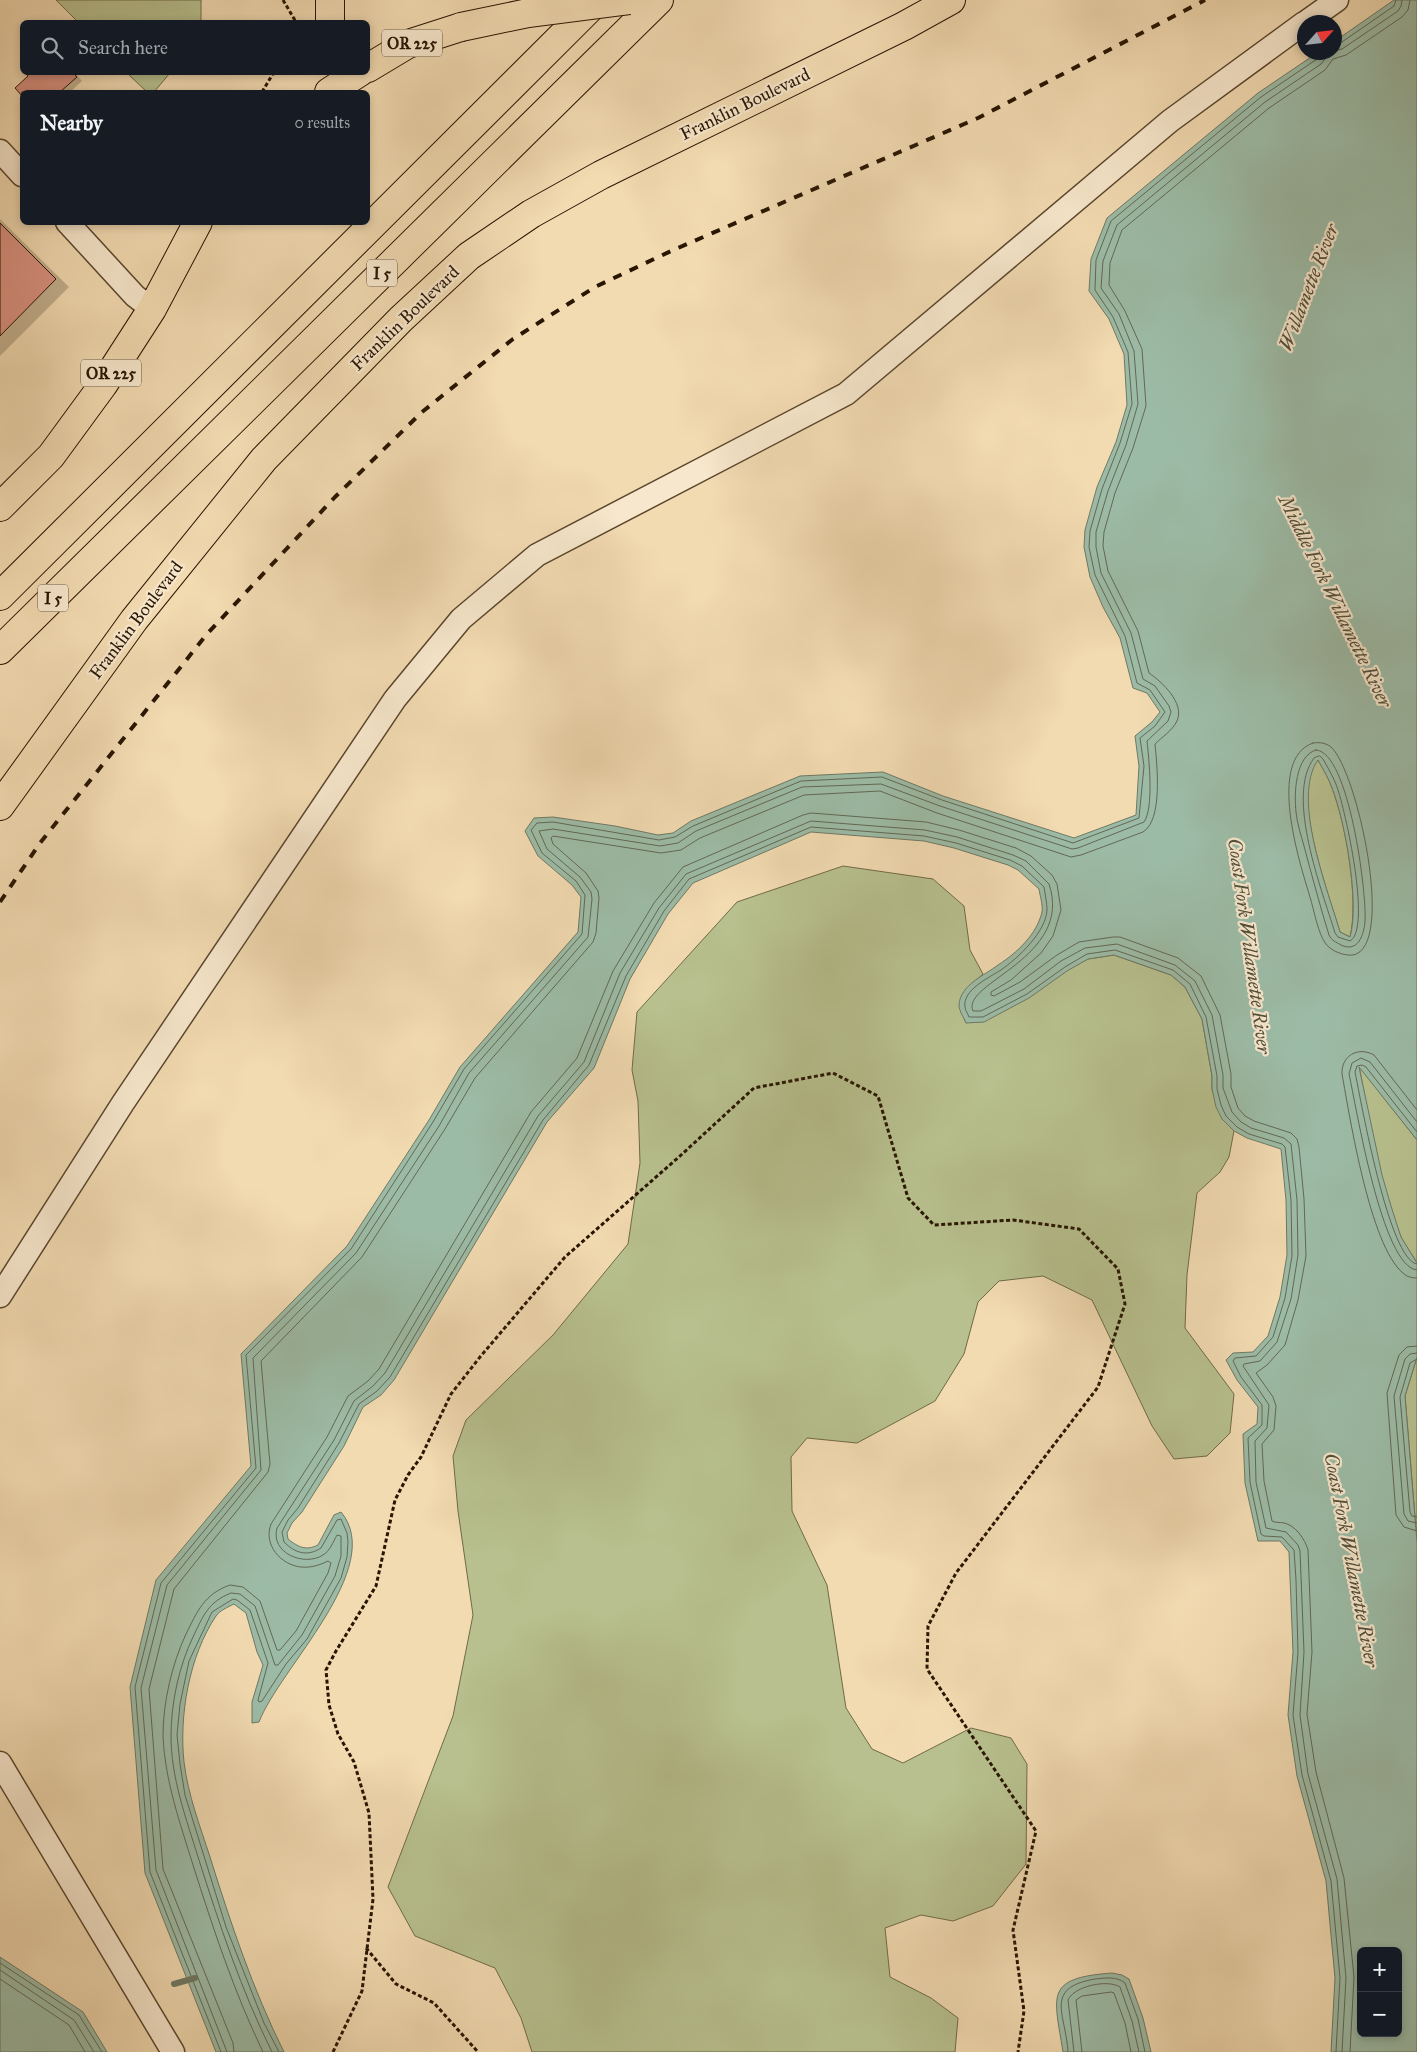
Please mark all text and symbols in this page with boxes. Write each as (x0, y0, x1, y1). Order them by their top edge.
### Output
north arrow (1297, 15, 1342, 60)
search box (20, 20, 370, 75)
road number: OR 225 (382, 29, 442, 56)
icon: search (38, 34, 66, 62)
text: Search here (78, 36, 168, 59)
street label: Franklin Boulevard (676, 63, 814, 145)
text: Nearby (40, 110, 103, 136)
text: 0 results (295, 113, 350, 132)
water label: Willamette River (1274, 220, 1344, 354)
road number: I 5 (367, 260, 397, 286)
street label: Franklin Boulevard (346, 261, 464, 375)
road number: OR 225 (81, 359, 141, 386)
water label: Middle Fork Willamette River (1273, 489, 1398, 712)
street label: Franklin Boulevard (84, 557, 188, 683)
road number: I 5 (38, 584, 68, 612)
water label: Coast Fork Willamette River (1223, 837, 1276, 1056)
water label: Coast Fork Willamette River (1319, 1451, 1384, 1670)
map controls (1357, 1947, 1402, 2037)
button: + (1357, 1947, 1402, 1992)
button: − (1357, 1992, 1402, 2037)

